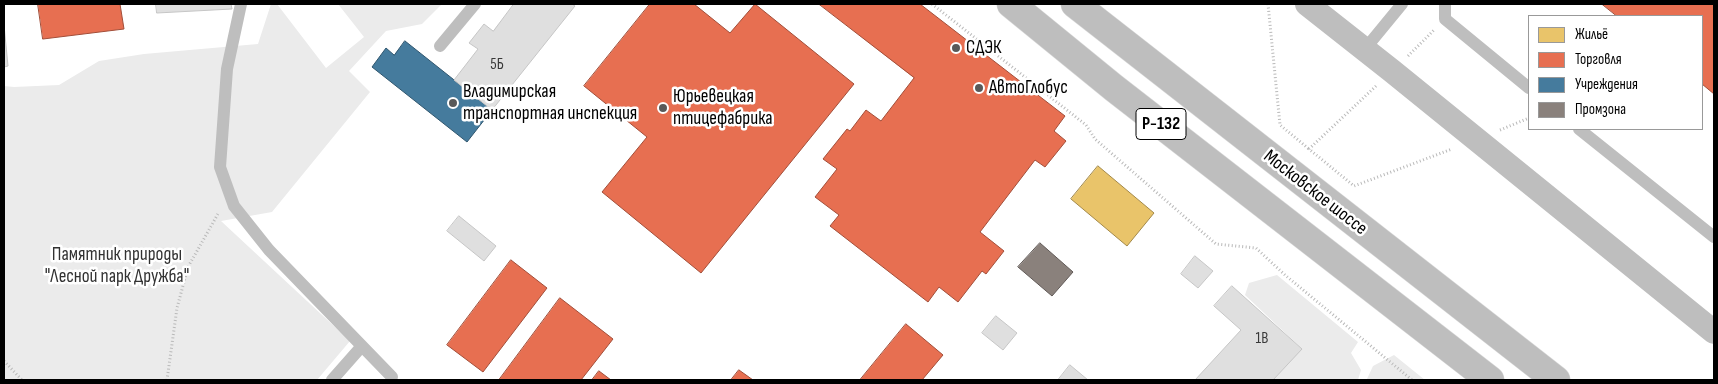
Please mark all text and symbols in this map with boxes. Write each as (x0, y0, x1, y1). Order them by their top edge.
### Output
legend (1528, 15, 1703, 130)
text: Жильё (1575, 25, 1608, 44)
place label: СДЭК (966, 37, 1002, 59)
marker: СДЭК (950, 42, 962, 54)
text: Торговля (1575, 50, 1622, 69)
house number: 5Б (490, 55, 504, 75)
text: Учреждения (1575, 75, 1638, 94)
place label: АвтоГлобус (989, 77, 1068, 99)
place label: Владимирская транспортная инспекция (463, 81, 637, 125)
marker: АвтоГлобус (973, 82, 985, 94)
place label: Юрьевецкая птицефабрика (673, 86, 773, 130)
marker: Владимирская транспортная инспекция (447, 97, 459, 109)
text: Промзона (1575, 100, 1626, 119)
marker: Юрьевецкая птицефабрика (657, 102, 669, 114)
road number: Р-132 (1136, 108, 1186, 140)
street label: Московское шоссе (1259, 145, 1371, 241)
park label: Памятник природы "Лесной парк Дружба" (45, 244, 189, 288)
house number: 1В (1256, 329, 1268, 349)

